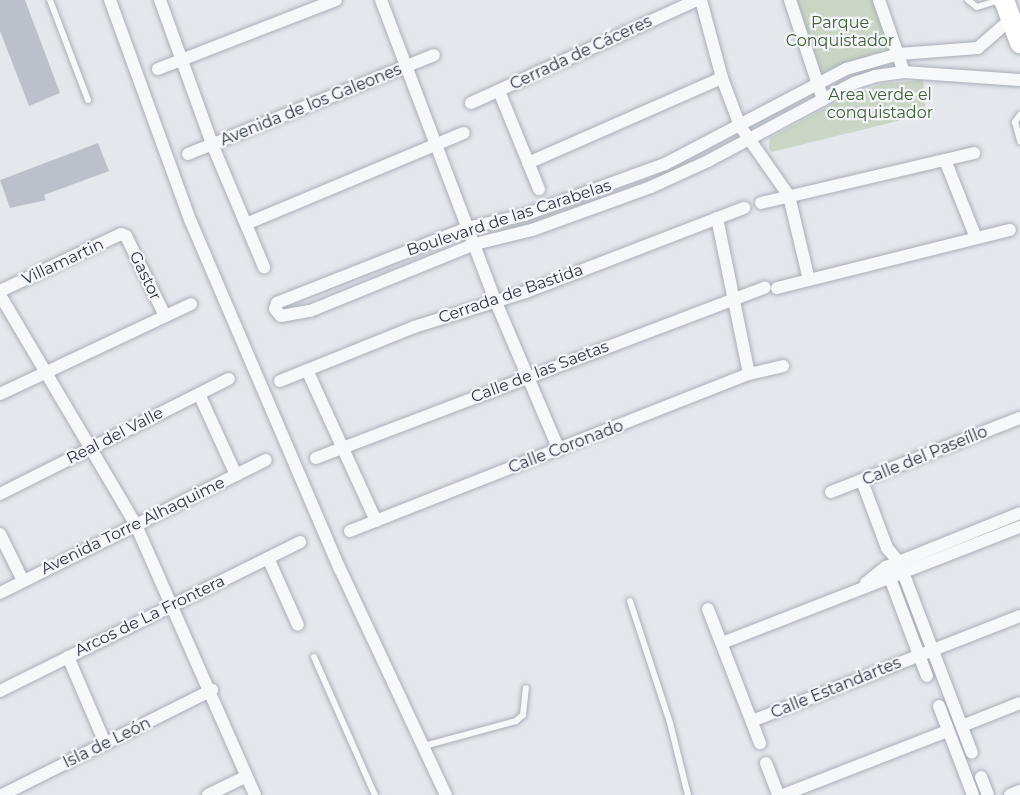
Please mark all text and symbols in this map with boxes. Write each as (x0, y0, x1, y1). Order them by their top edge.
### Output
street label: Cerrada de Cáceres (507, 12, 655, 94)
park label: Parque Conquistador (786, 13, 894, 51)
street label: Avenida de los Galeones (218, 60, 404, 150)
park label: Area verde el conquistador (827, 85, 933, 123)
street label: Boulevard de las Carabelas (404, 176, 614, 260)
street label: Villamartin (19, 235, 107, 289)
street label: Gastor (125, 248, 165, 304)
street label: Cerrada de Bastida (436, 260, 586, 328)
street label: Calle de las Saetas (468, 337, 612, 407)
street label: Real del Valle (63, 403, 167, 469)
street label: Calle Coronado (506, 416, 626, 478)
street label: Calle del Paseíllo (860, 422, 990, 490)
street label: Avenida Torre Alhaquime (38, 473, 228, 579)
street label: Arcos de La Frontera (72, 571, 228, 661)
street label: Calle Estandartes (768, 653, 904, 723)
street label: Isla de León (60, 714, 154, 772)

